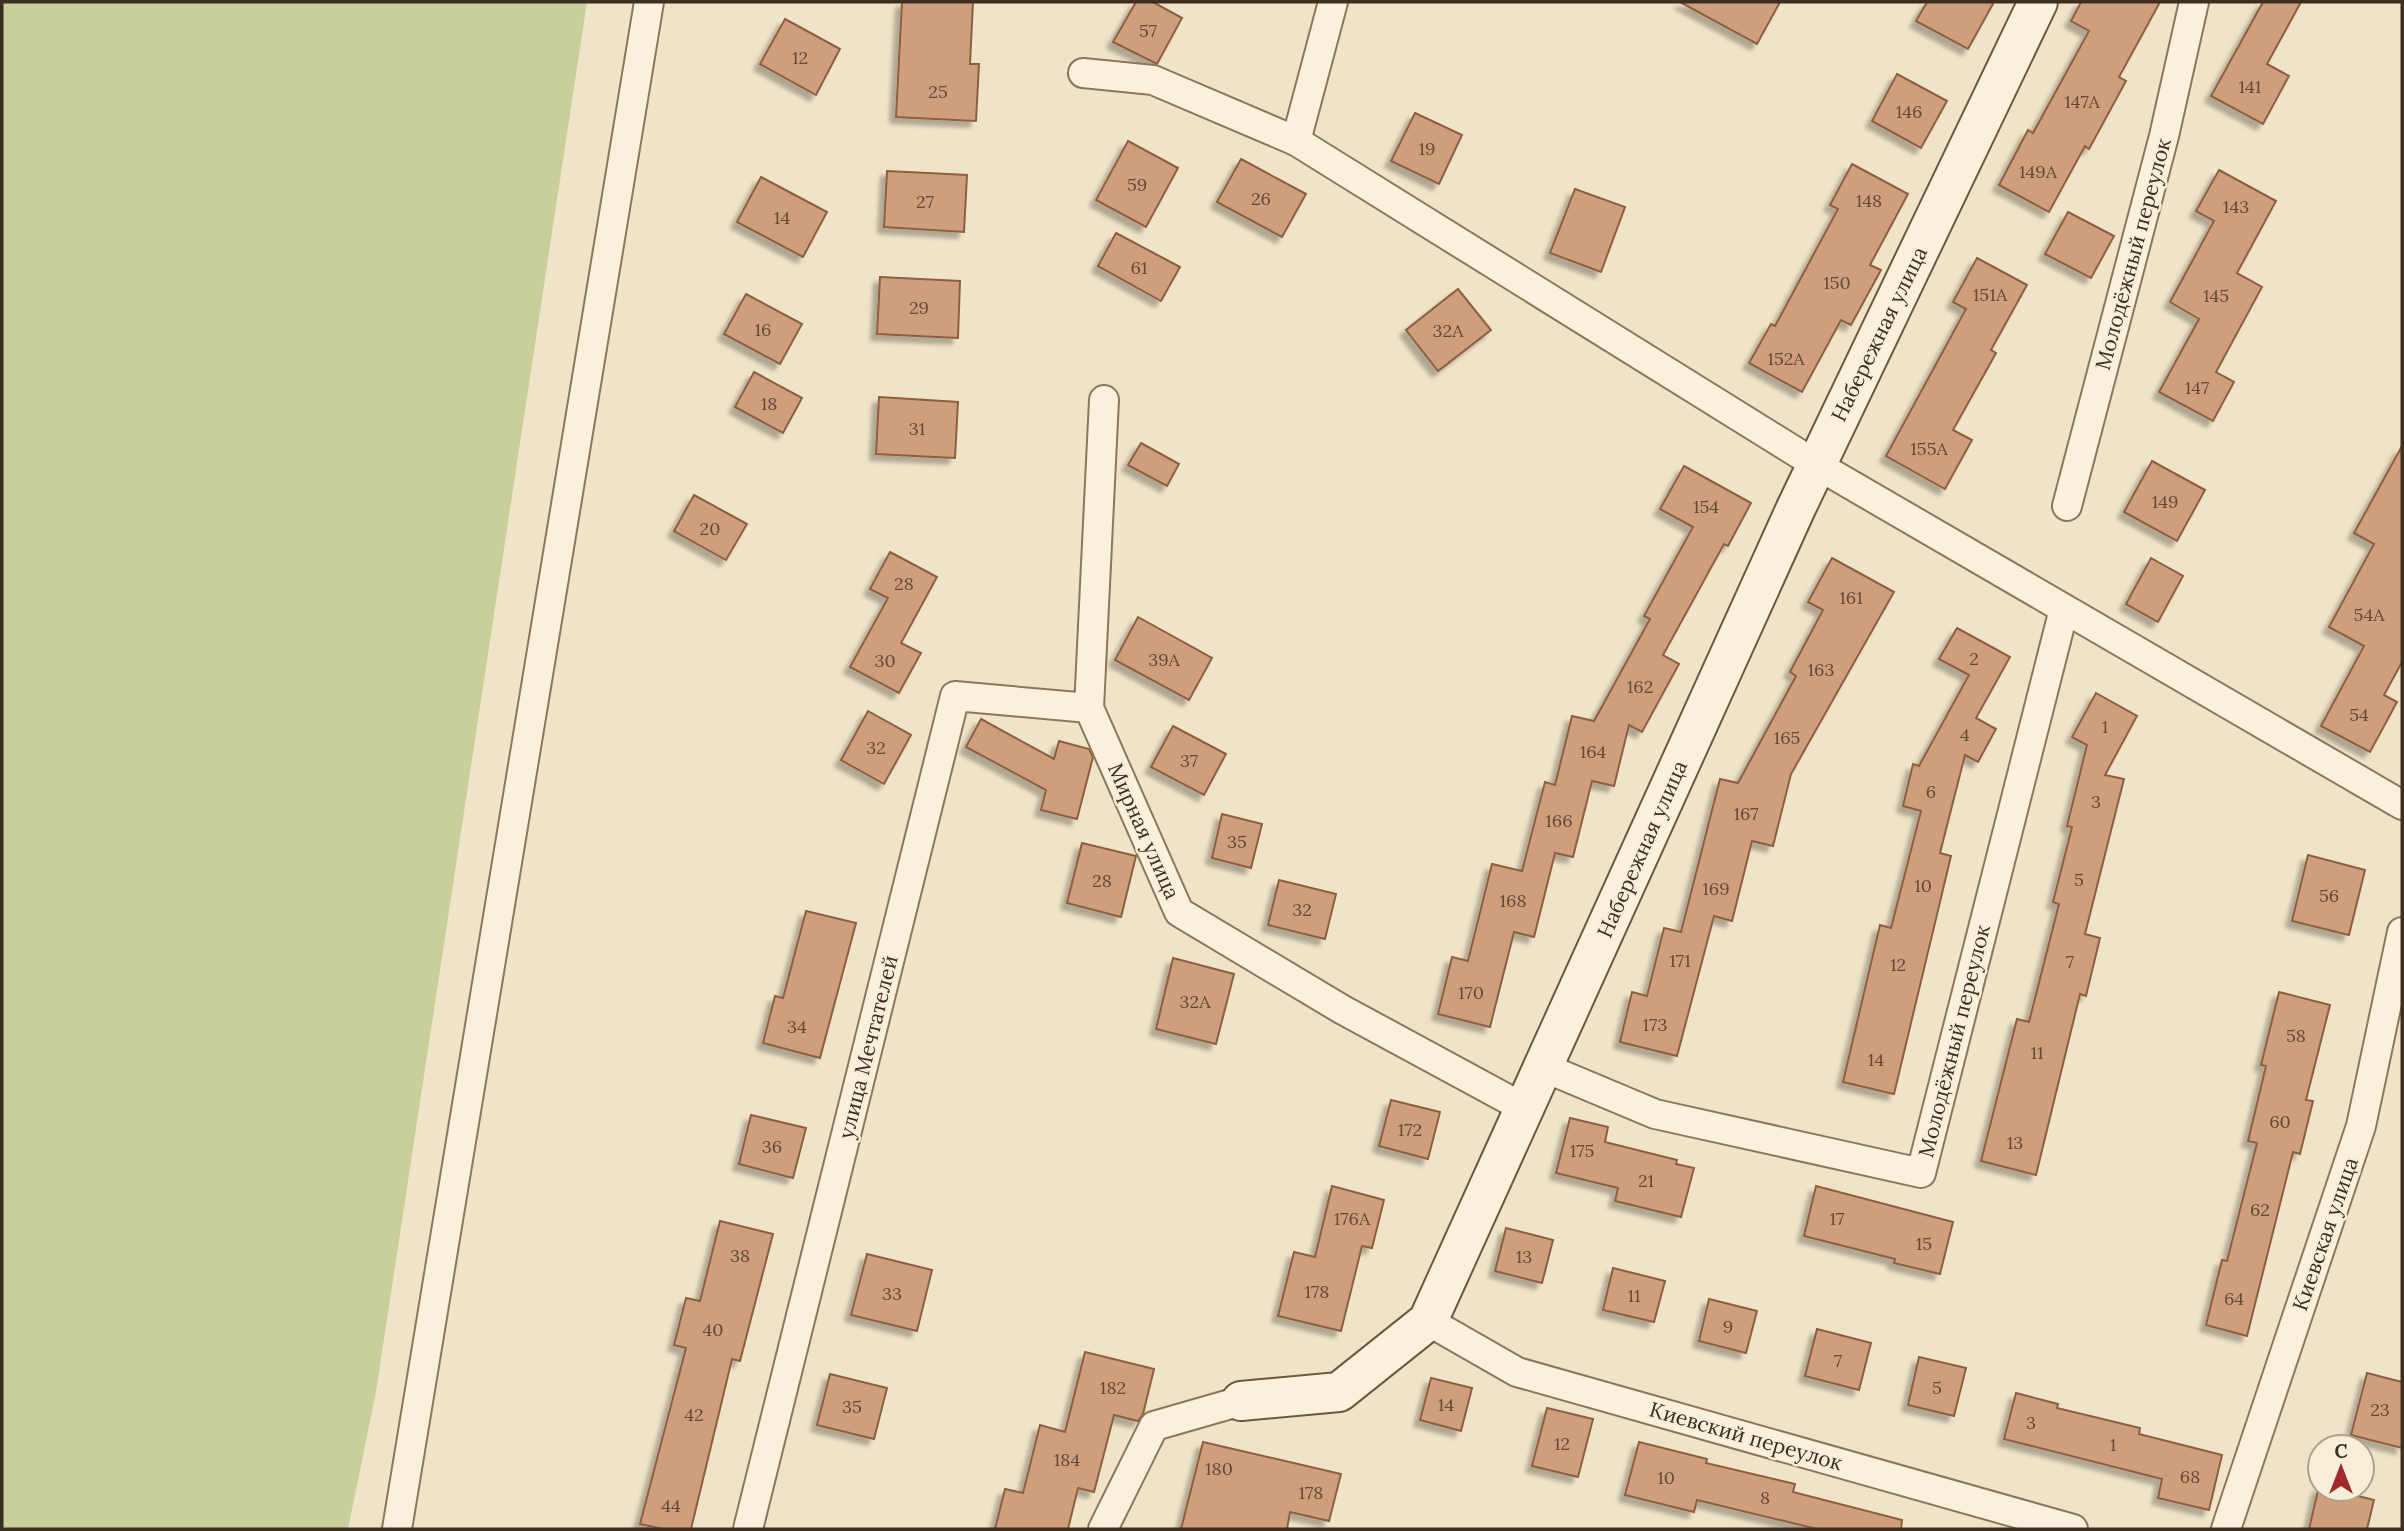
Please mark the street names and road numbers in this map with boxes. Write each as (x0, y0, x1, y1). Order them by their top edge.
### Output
street label: Молодёжный переулок (2089, 134, 2177, 373)
street label: Набережная улица (1825, 242, 1933, 426)
street label: Набережная улица (1591, 756, 1693, 942)
street label: Мирная улица (1102, 759, 1186, 903)
street label: Молодёжный переулок (1912, 921, 1996, 1160)
street label: улица Мечтателей (832, 952, 904, 1142)
street label: Киевская улица (2286, 1154, 2364, 1314)
street label: Киевский переулок (1646, 1396, 1846, 1477)

